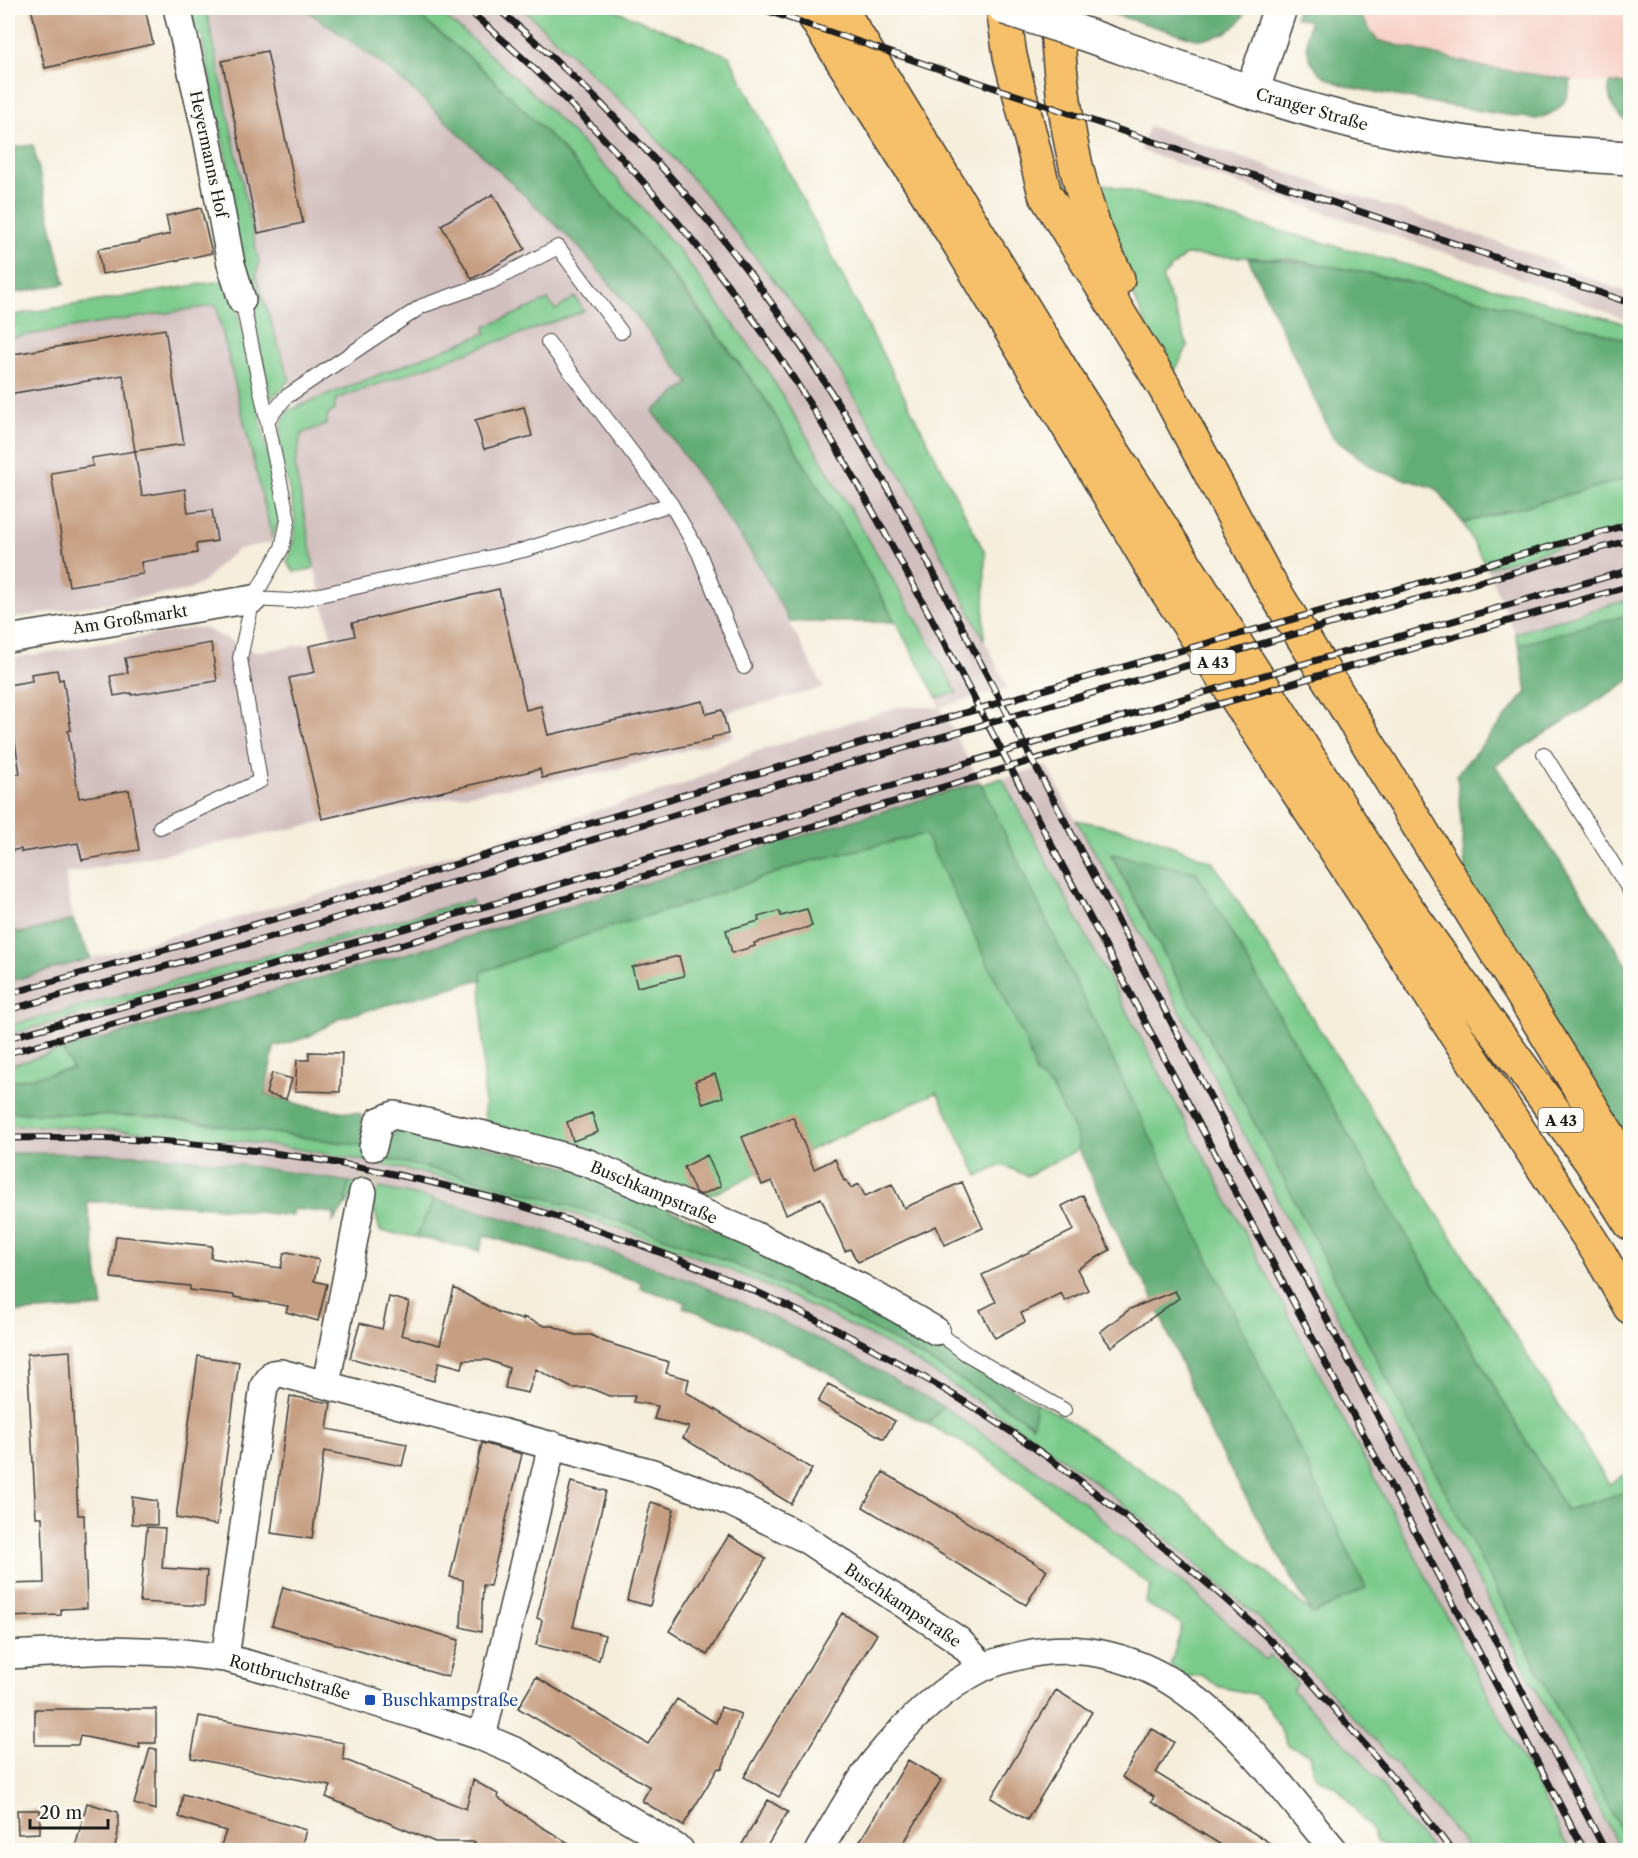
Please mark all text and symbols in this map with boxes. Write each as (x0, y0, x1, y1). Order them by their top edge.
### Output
street label: Cranger Straße (1254, 83, 1370, 135)
street label: Heyermanns Hof (186, 89, 233, 222)
street label: Am Großmarkt (70, 600, 189, 638)
road number: A 43 (1190, 650, 1236, 674)
road number: A 43 (1538, 1108, 1584, 1132)
street label: Buschkampstraße (587, 1156, 721, 1228)
street label: Buschkampstraße (841, 1559, 965, 1651)
street label: Rottbruchstraße (227, 1650, 353, 1704)
place label: Buschkampstraße (382, 1690, 518, 1710)
marker: Buschkampstraße (363, 1693, 377, 1707)
scale bar (30, 1792, 108, 1830)
text: 20 m (39, 1802, 83, 1824)

